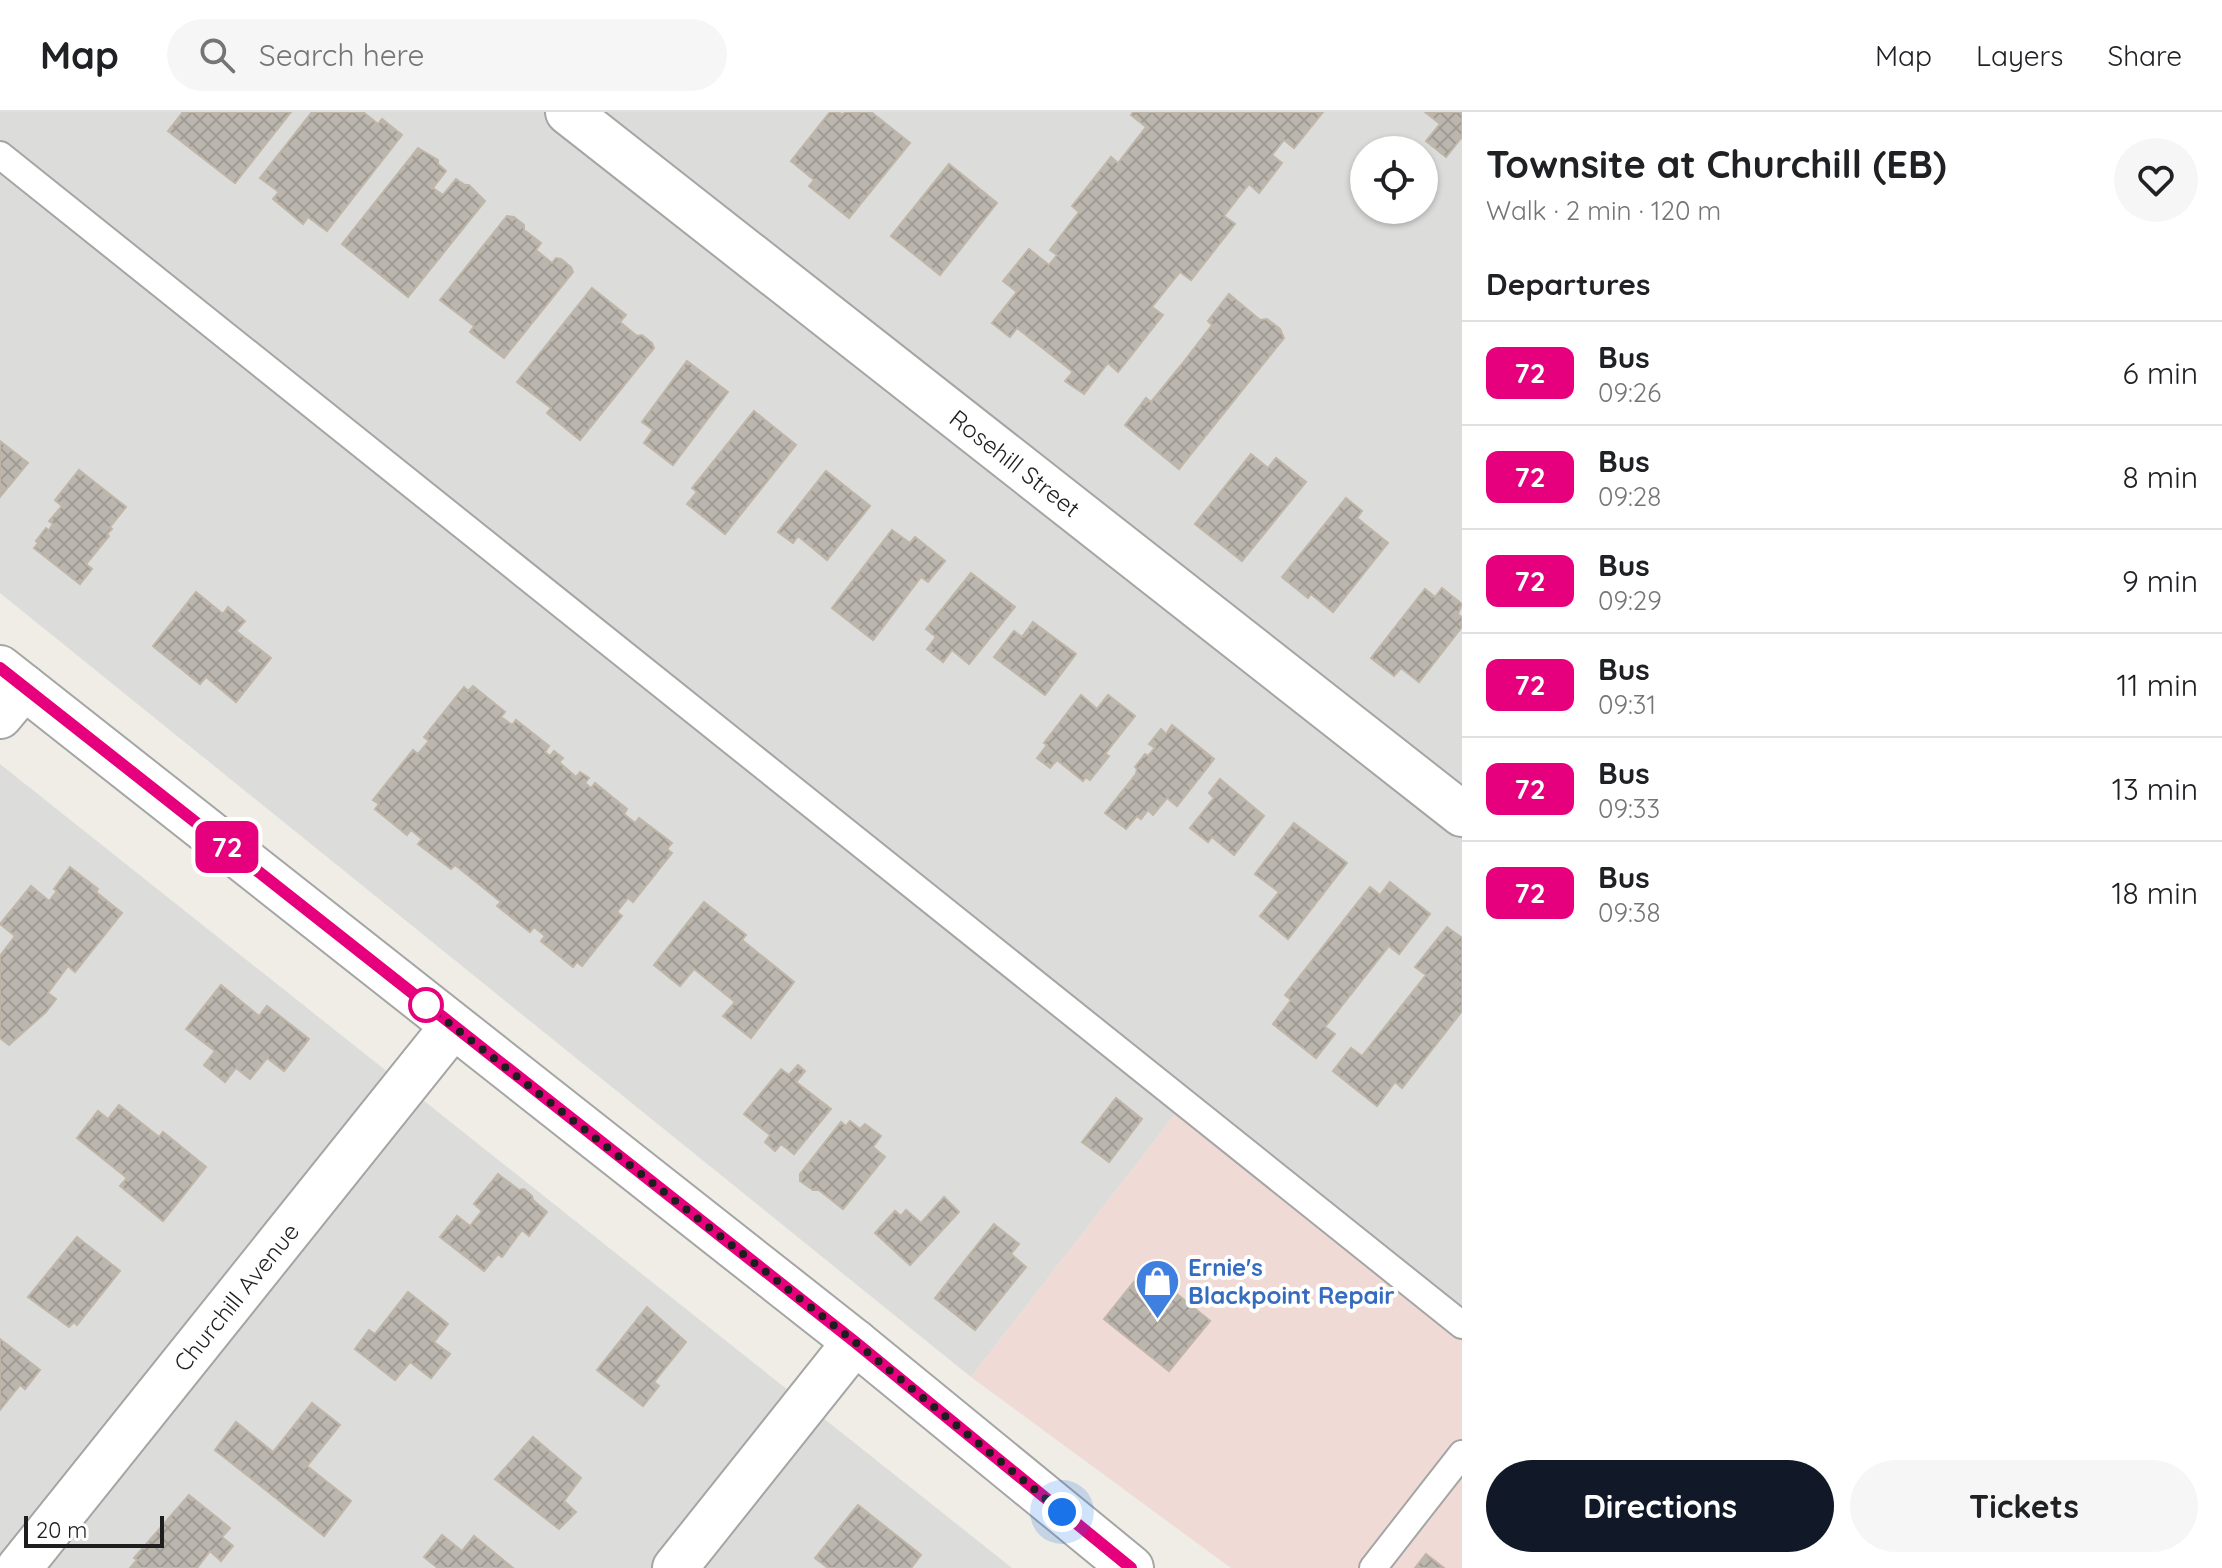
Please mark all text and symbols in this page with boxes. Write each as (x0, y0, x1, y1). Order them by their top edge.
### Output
search box (167, 19, 727, 91)
text: Map (40, 31, 119, 79)
icon: search (195, 33, 239, 77)
text: Search here (259, 36, 424, 74)
text: Map (1875, 38, 1932, 73)
text: Layers (1976, 38, 2063, 73)
text: Share (2107, 38, 2182, 73)
map controls (1350, 136, 1438, 224)
button: locate (1350, 136, 1438, 224)
button: heart (2114, 138, 2198, 222)
text: Townsite at Churchill (EB) (1486, 140, 1947, 188)
text: Walk · 2 min · 120 m (1486, 194, 1721, 227)
text: Departures (1486, 265, 1651, 303)
text: Bus (1598, 338, 1650, 376)
text: 6 min (2123, 354, 2198, 392)
text: 72 (1514, 355, 1546, 390)
text: 09:26 (1598, 376, 1661, 409)
street label: Rosehill Street (944, 403, 1086, 523)
text: Bus (1598, 442, 1650, 480)
text: 8 min (2122, 458, 2198, 496)
text: 72 (1514, 459, 1546, 494)
text: 09:28 (1598, 480, 1661, 513)
text: Bus (1598, 546, 1650, 584)
text: 9 min (2122, 562, 2198, 600)
text: 72 (1514, 563, 1546, 598)
text: 09:29 (1598, 584, 1662, 617)
text: Bus (1598, 650, 1650, 688)
text: 11 min (2116, 666, 2198, 704)
text: 72 (1514, 667, 1546, 702)
text: 09:31 (1598, 688, 1656, 721)
text: Bus (1598, 754, 1650, 792)
text: 13 min (2112, 770, 2198, 808)
text: 72 (1514, 771, 1546, 806)
text: 09:33 (1598, 792, 1660, 825)
line badge: 72 (191, 821, 263, 873)
text: 72 (211, 829, 243, 864)
text: Bus (1598, 858, 1650, 896)
text: 18 min (2111, 874, 2198, 912)
text: 72 (1514, 875, 1546, 910)
text: 09:38 (1598, 896, 1661, 929)
unlabelled marker (409, 988, 443, 1022)
street label: Churchill Avenue (167, 1217, 305, 1377)
place label: Ernie's Blackpoint Repair (1188, 1252, 1395, 1310)
shop icon: Ernie's Blackpoint Repair (1133, 1257, 1181, 1320)
button: Directions (1486, 1460, 1834, 1552)
button: Tickets (1850, 1460, 2198, 1552)
your location (1042, 1492, 1082, 1532)
scale bar (24, 1512, 164, 1548)
text: 20 m (36, 1516, 87, 1544)

